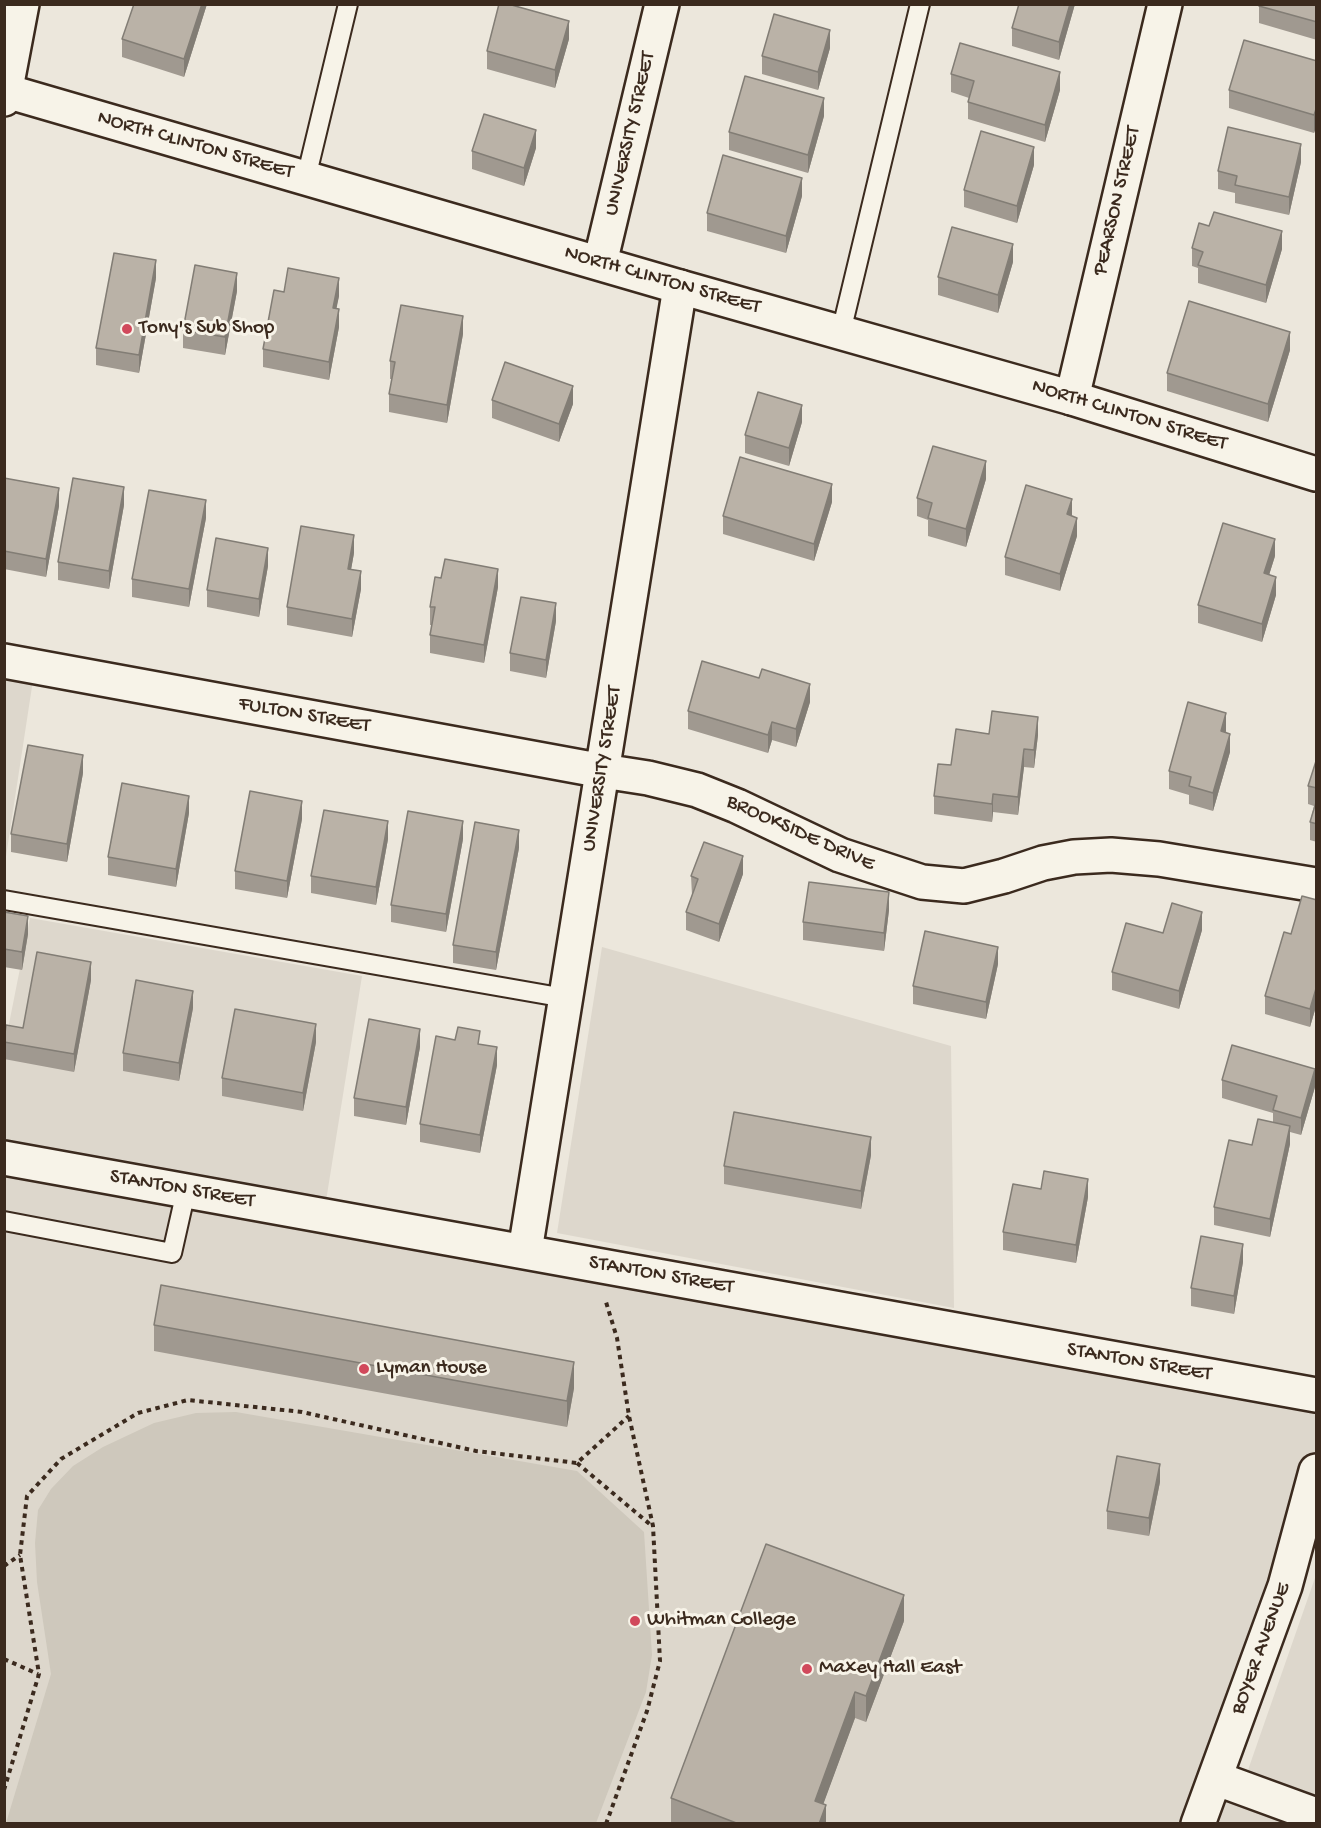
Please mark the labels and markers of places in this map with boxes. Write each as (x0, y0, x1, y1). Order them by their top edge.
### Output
place label: Tony's Sub Shop (139, 316, 274, 342)
marker: Tony's Sub Shop (120, 322, 134, 336)
place label: Lyman House (376, 1356, 487, 1382)
marker: Lyman House (357, 1362, 371, 1376)
place label: Whitman College (647, 1608, 796, 1634)
marker: Whitman College (628, 1614, 642, 1628)
place label: Maxey Hall East (819, 1656, 961, 1682)
marker: Maxey Hall East (800, 1662, 814, 1676)

